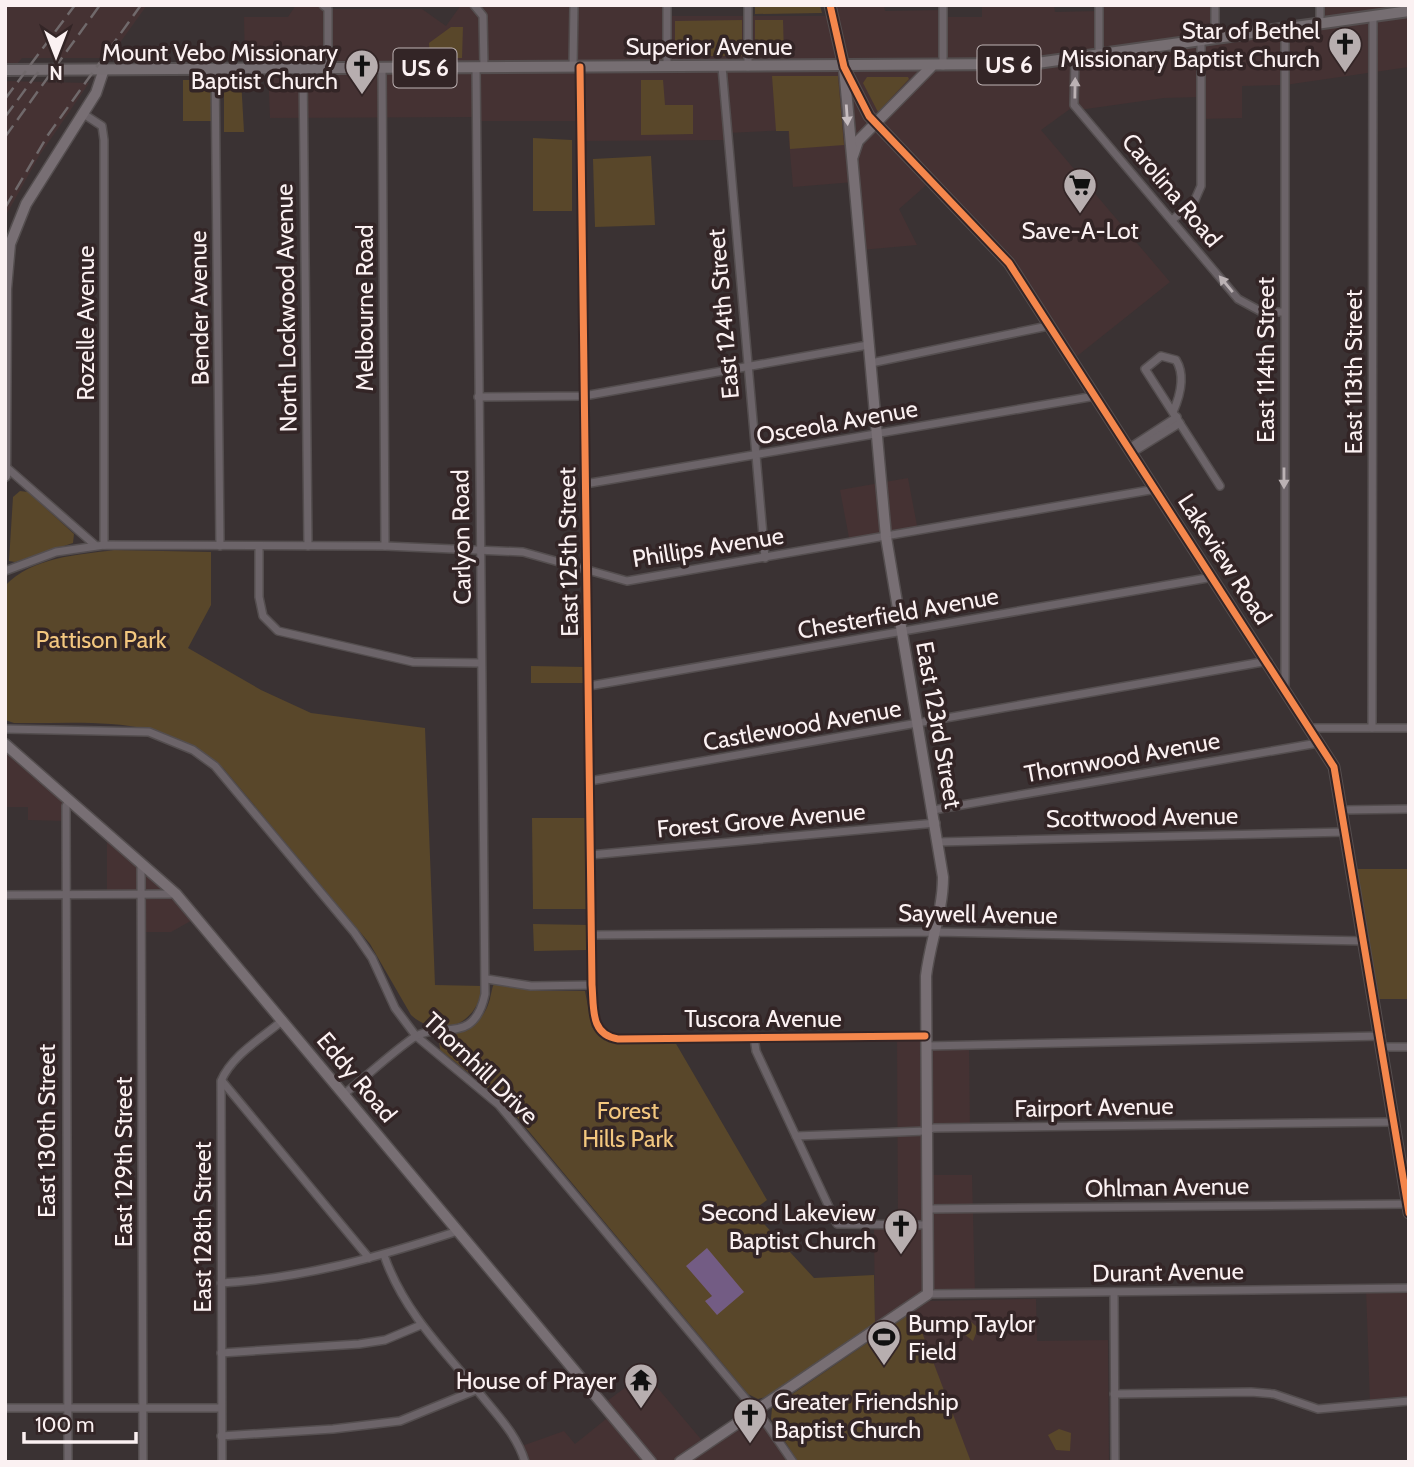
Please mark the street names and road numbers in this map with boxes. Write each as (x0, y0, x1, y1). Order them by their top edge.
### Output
street label: Superior Avenue (625, 32, 793, 61)
road number: US 6 (978, 46, 1040, 85)
road number: US 6 (394, 48, 457, 88)
street label: Carolina Road (1116, 127, 1228, 253)
street label: North Lockwood Avenue (269, 183, 303, 433)
street label: Melbourne Road (350, 225, 379, 392)
street label: East 124th Street (701, 228, 745, 400)
street label: Bender Avenue (183, 230, 215, 386)
street label: Rozelle Avenue (71, 245, 100, 401)
street label: East 114th Street (1251, 277, 1280, 443)
street label: East 113th Street (1339, 289, 1368, 455)
street label: Osceola Avenue (754, 394, 920, 450)
street label: East 125th Street (552, 467, 584, 637)
street label: Carlyon Road (445, 469, 477, 605)
street label: Lakeview Road (1172, 488, 1278, 630)
street label: Phillips Avenue (630, 521, 786, 573)
street label: Chesterfield Avenue (795, 581, 1001, 645)
street label: East 123rd Street (910, 639, 968, 811)
street label: Castlewood Avenue (701, 693, 903, 757)
street label: Thornwood Avenue (1022, 726, 1222, 788)
street label: Forest Grove Avenue (655, 796, 867, 844)
street label: Scottwood Avenue (1046, 801, 1238, 833)
street label: Saywell Avenue (898, 898, 1058, 930)
street label: Tuscora Avenue (684, 1004, 842, 1033)
street label: Thornhill Drive (418, 1006, 544, 1130)
street label: Eddy Road (311, 1026, 403, 1128)
street label: East 130th Street (32, 1044, 61, 1218)
street label: East 129th Street (109, 1077, 138, 1247)
street label: Fairport Avenue (1014, 1091, 1174, 1123)
street label: East 128th Street (188, 1141, 217, 1313)
street label: Ohlman Avenue (1085, 1171, 1249, 1203)
street label: Durant Avenue (1092, 1256, 1244, 1288)

